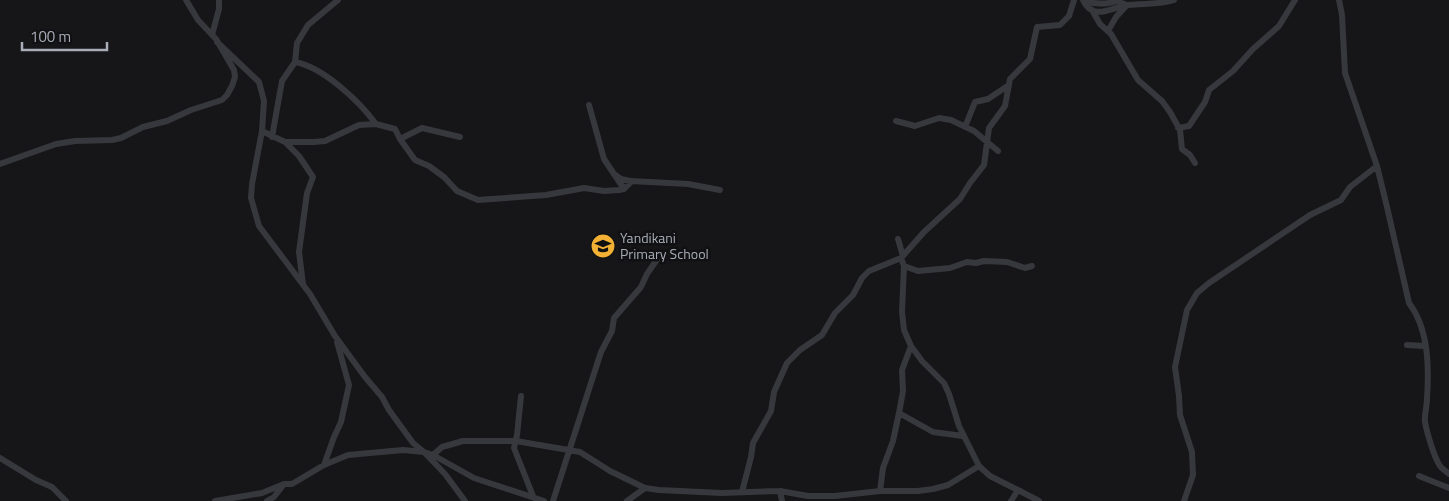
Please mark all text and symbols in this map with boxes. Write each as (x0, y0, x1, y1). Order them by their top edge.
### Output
scale bar (22, 20, 108, 52)
text: 100 m (30, 25, 71, 48)
place label: Yandikani Primary School (620, 227, 709, 264)
school or university icon: Yandikani Primary School (590, 233, 616, 259)

